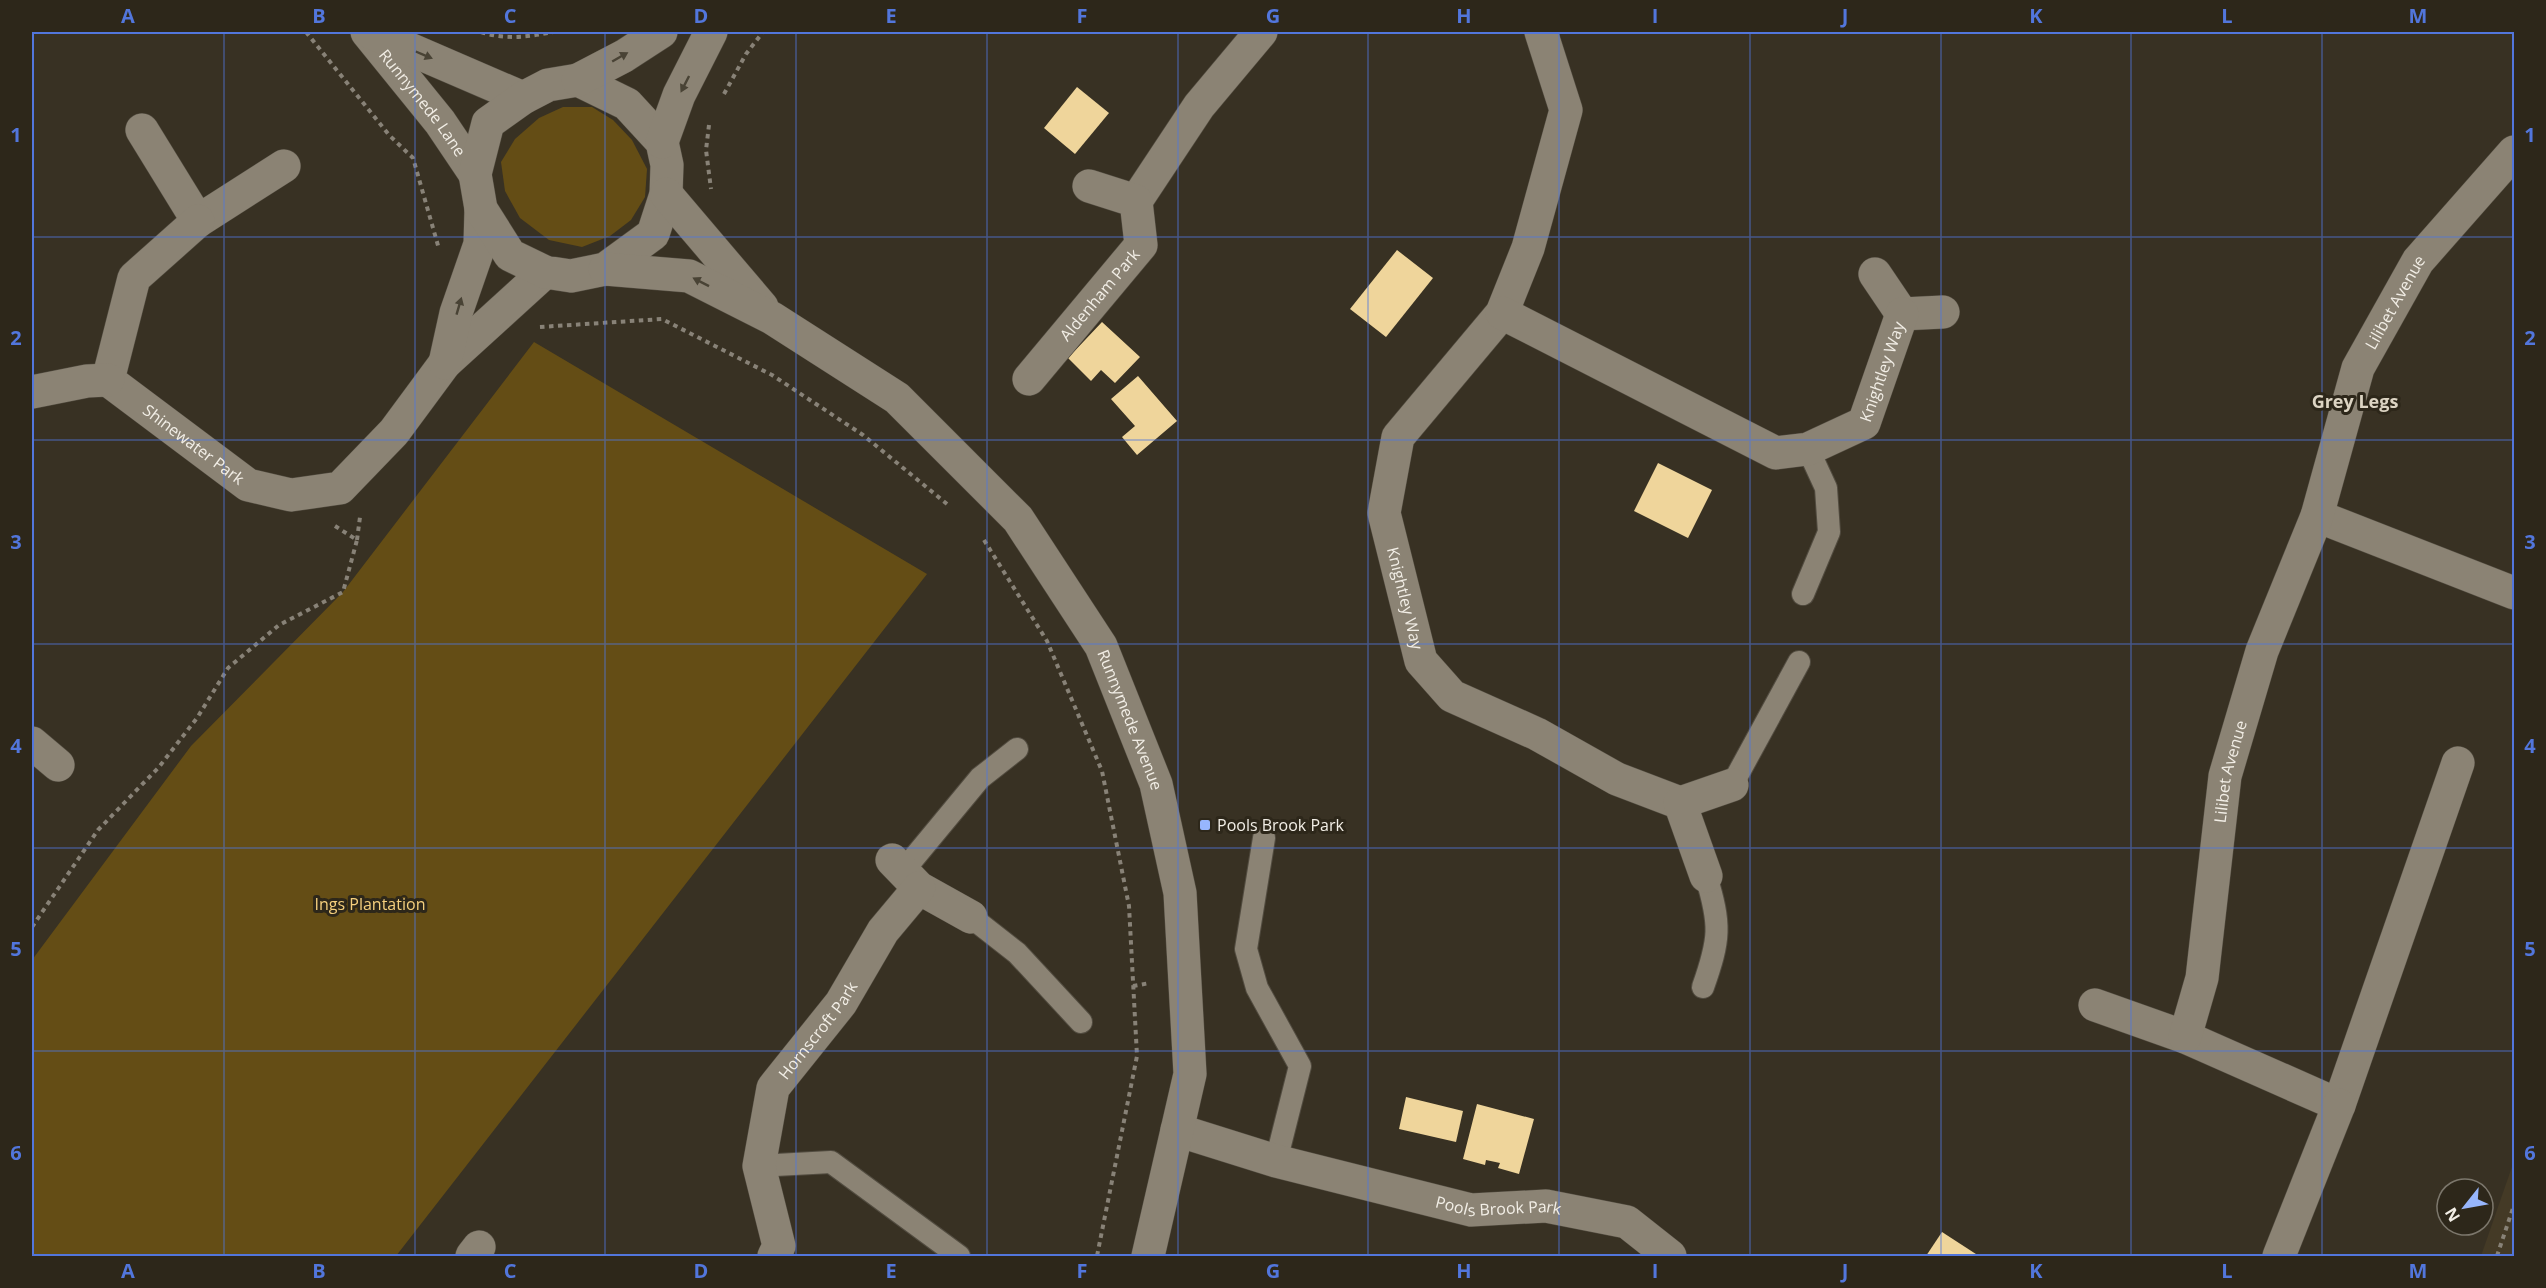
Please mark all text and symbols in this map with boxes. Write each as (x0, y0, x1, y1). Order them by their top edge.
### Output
text: A (121, 2, 135, 29)
text: B (312, 2, 326, 29)
text: C (504, 2, 517, 29)
text: D (694, 2, 708, 29)
text: E (885, 2, 897, 29)
text: F (1077, 2, 1087, 29)
text: G (1266, 2, 1280, 29)
text: H (1456, 2, 1472, 29)
text: I (1652, 2, 1658, 29)
text: J (1840, 2, 1848, 29)
text: K (2029, 2, 2043, 29)
text: L (2221, 2, 2233, 29)
text: M (2409, 2, 2427, 29)
street label: Runnymede Lane (374, 44, 471, 161)
one-way arrow (415, 50, 433, 60)
one-way arrow (612, 52, 629, 62)
one-way arrow (680, 75, 690, 92)
text: 1 (10, 121, 22, 148)
text: 1 (2524, 121, 2536, 148)
street label: Aldenham Park (1055, 243, 1145, 345)
street label: Lilibet Avenue (2360, 250, 2430, 353)
one-way arrow (692, 278, 710, 288)
one-way arrow (455, 297, 464, 315)
street label: Knightley Way (1854, 318, 1910, 425)
text: 2 (10, 324, 22, 351)
text: 2 (2524, 324, 2536, 351)
district label: Grey Legs (2312, 389, 2398, 413)
street label: Shinewater Park (138, 399, 249, 490)
text: 3 (10, 528, 22, 555)
text: 3 (2524, 528, 2536, 555)
street label: Knightley Way (1382, 545, 1429, 653)
street label: Runnymede Avenue (1092, 646, 1168, 792)
street label: Lilibet Avenue (2209, 718, 2252, 824)
text: 4 (10, 732, 22, 759)
text: 4 (2524, 732, 2536, 759)
place label: Pools Brook Park (1217, 814, 1344, 836)
marker: Pools Brook Park (1198, 818, 1212, 832)
park label: Ings Plantation (315, 893, 425, 915)
text: 5 (10, 935, 22, 962)
text: 5 (2524, 935, 2536, 962)
street label: Hornscroft Park (773, 977, 863, 1084)
text: 6 (10, 1139, 22, 1166)
text: 6 (2524, 1139, 2536, 1166)
north arrow (2435, 1177, 2495, 1237)
street label: Pools Brook Park (1433, 1190, 1564, 1221)
text: N (2439, 1203, 2465, 1226)
text: A (121, 1257, 135, 1284)
text: B (312, 1257, 326, 1284)
text: C (504, 1257, 517, 1284)
text: D (694, 1257, 708, 1284)
text: E (885, 1257, 897, 1284)
text: F (1077, 1257, 1087, 1284)
text: G (1266, 1257, 1280, 1284)
text: H (1456, 1257, 1472, 1284)
text: I (1652, 1257, 1658, 1284)
text: J (1840, 1257, 1848, 1284)
text: K (2029, 1257, 2043, 1284)
text: L (2221, 1257, 2233, 1284)
text: M (2409, 1257, 2427, 1284)

